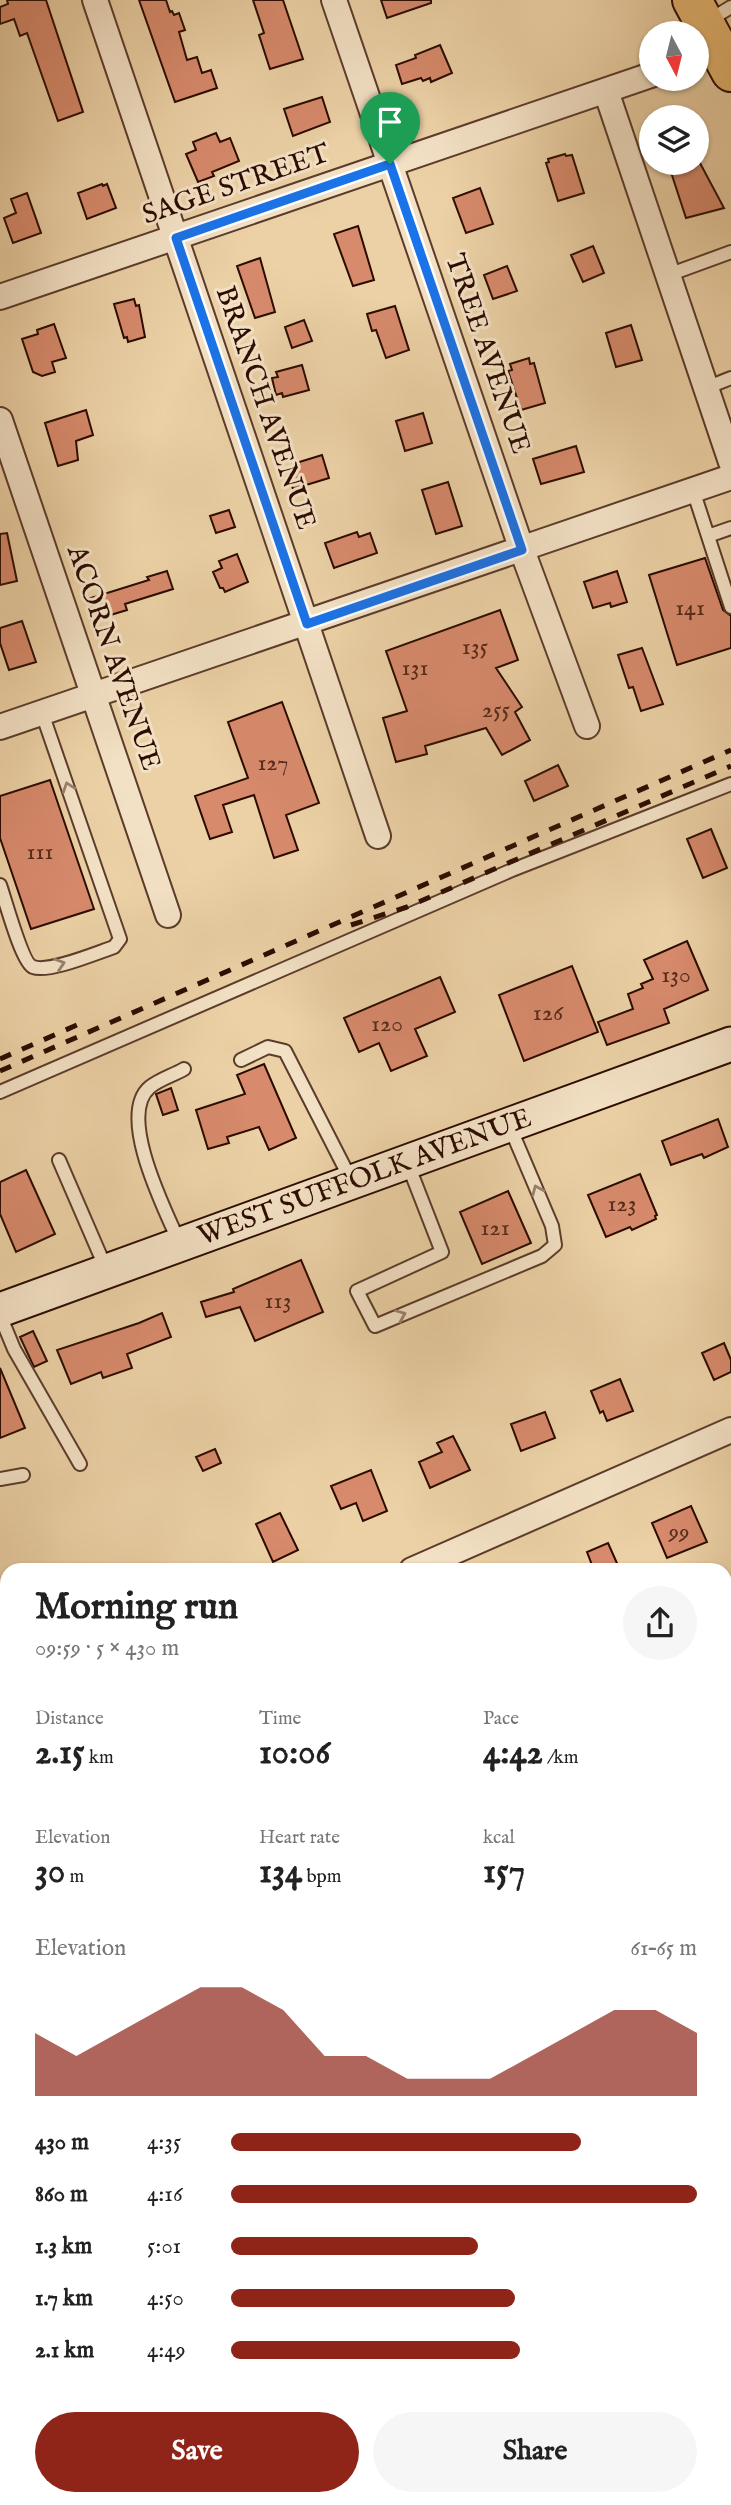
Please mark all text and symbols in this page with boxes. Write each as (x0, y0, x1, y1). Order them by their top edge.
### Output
north arrow (639, 21, 709, 91)
map controls (639, 21, 709, 175)
pin (360, 92, 420, 164)
icon: arrive (371, 103, 409, 141)
button: layers (639, 105, 709, 175)
street label: SAGE STREET (138, 136, 335, 233)
street label: TREE AVENUE (436, 249, 538, 459)
street label: BRANCH AVENUE (207, 282, 323, 534)
street label: ACORN AVENUE (58, 540, 168, 775)
house number: 141 (675, 593, 705, 624)
house number: 135 (462, 632, 489, 663)
house number: 131 (402, 653, 428, 684)
house number: 255 (482, 695, 511, 726)
house number: 127 (257, 748, 289, 779)
one-way arrow (62, 781, 76, 794)
house number: 111 (27, 837, 53, 868)
one-way arrow (54, 958, 66, 972)
house number: 130 (661, 960, 691, 991)
house number: 126 (533, 998, 564, 1029)
house number: 120 (371, 1009, 403, 1040)
street label: WEST SUFFOLK AVENUE (193, 1101, 536, 1254)
one-way arrow (531, 1185, 545, 1198)
house number: 123 (607, 1189, 637, 1220)
house number: 121 (480, 1213, 510, 1244)
house number: 113 (265, 1286, 291, 1317)
one-way arrow (394, 1309, 407, 1323)
house number: 99 (668, 1517, 689, 1548)
text: Morning run (35, 1584, 238, 1632)
button: share (623, 1586, 697, 1660)
text: 09:59 · 5 × 430 m (35, 1634, 179, 1663)
text: Distance (35, 1707, 104, 1731)
text: Time (259, 1707, 301, 1731)
text: Pace (483, 1707, 519, 1731)
text: 2.15 (35, 1731, 85, 1776)
text: 10:06 (259, 1731, 330, 1776)
text: 4:42 (483, 1731, 543, 1776)
text: km (85, 1746, 114, 1770)
text: /km (543, 1746, 578, 1770)
text: Elevation (35, 1826, 110, 1850)
text: Heart rate (259, 1826, 340, 1850)
text: kcal (483, 1826, 515, 1850)
text: 30 (35, 1850, 65, 1895)
text: 134 (259, 1850, 302, 1895)
text: 157 (483, 1850, 525, 1895)
text: m (65, 1865, 84, 1889)
text: bpm (302, 1865, 342, 1889)
text: Elevation (35, 1934, 126, 1963)
text: 61–65 m (630, 1934, 697, 1963)
text: 430 m (35, 2128, 89, 2157)
text: 4:35 (147, 2128, 181, 2157)
text: 860 m (35, 2180, 88, 2209)
text: 4:16 (147, 2180, 183, 2209)
text: 1.3 km (35, 2232, 92, 2261)
text: 5:01 (147, 2232, 181, 2261)
text: 1.7 km (35, 2284, 93, 2313)
text: 4:50 (147, 2284, 184, 2313)
text: 2.1 km (35, 2336, 94, 2365)
text: 4:49 (147, 2336, 186, 2365)
button: Save (35, 2412, 359, 2492)
button: Share (373, 2412, 697, 2492)

